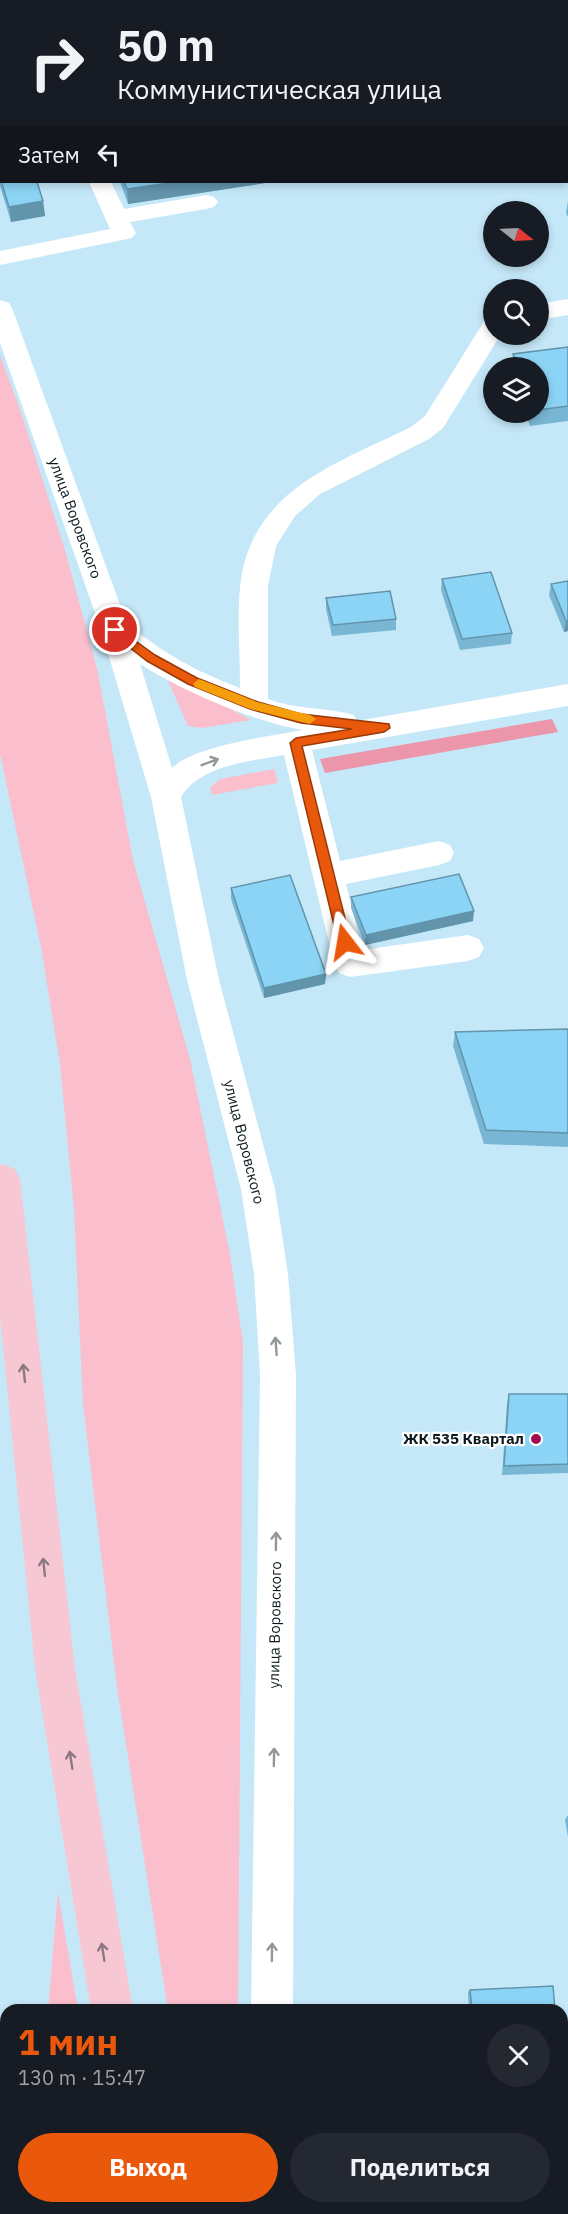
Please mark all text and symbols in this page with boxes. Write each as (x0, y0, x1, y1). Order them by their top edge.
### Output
text: 50 m (117, 18, 215, 73)
icon: right (18, 24, 96, 102)
text: Коммунистическая улица (117, 71, 442, 106)
icon: left (92, 138, 125, 171)
text: Затем (18, 140, 80, 169)
north arrow (483, 201, 549, 267)
map controls (483, 201, 549, 423)
button: search (483, 279, 549, 345)
button: layers (483, 357, 549, 423)
street label: улица Воровского (45, 455, 106, 581)
pin (89, 604, 140, 655)
icon: arrive (98, 613, 131, 646)
one-way arrow (200, 756, 218, 767)
position arrow (313, 910, 377, 974)
street label: улица Воровского (220, 1078, 269, 1206)
one-way arrow (270, 1336, 281, 1356)
one-way arrow (18, 1364, 29, 1383)
place label: ЖК 535 Квартал (403, 1429, 524, 1448)
marker: ЖК 535 Квартал (529, 1432, 543, 1446)
one-way arrow (270, 1531, 282, 1551)
one-way arrow (39, 1557, 50, 1577)
street label: улица Воровского (264, 1561, 285, 1689)
one-way arrow (268, 1747, 280, 1767)
one-way arrow (65, 1751, 76, 1770)
one-way arrow (266, 1942, 278, 1962)
one-way arrow (97, 1943, 108, 1963)
text: 1 мин (18, 2018, 118, 2065)
button: close (487, 2024, 550, 2087)
text: 130 m · 15:47 (18, 2064, 146, 2091)
button: Выход (18, 2133, 278, 2202)
button: Поделиться (290, 2133, 550, 2202)

